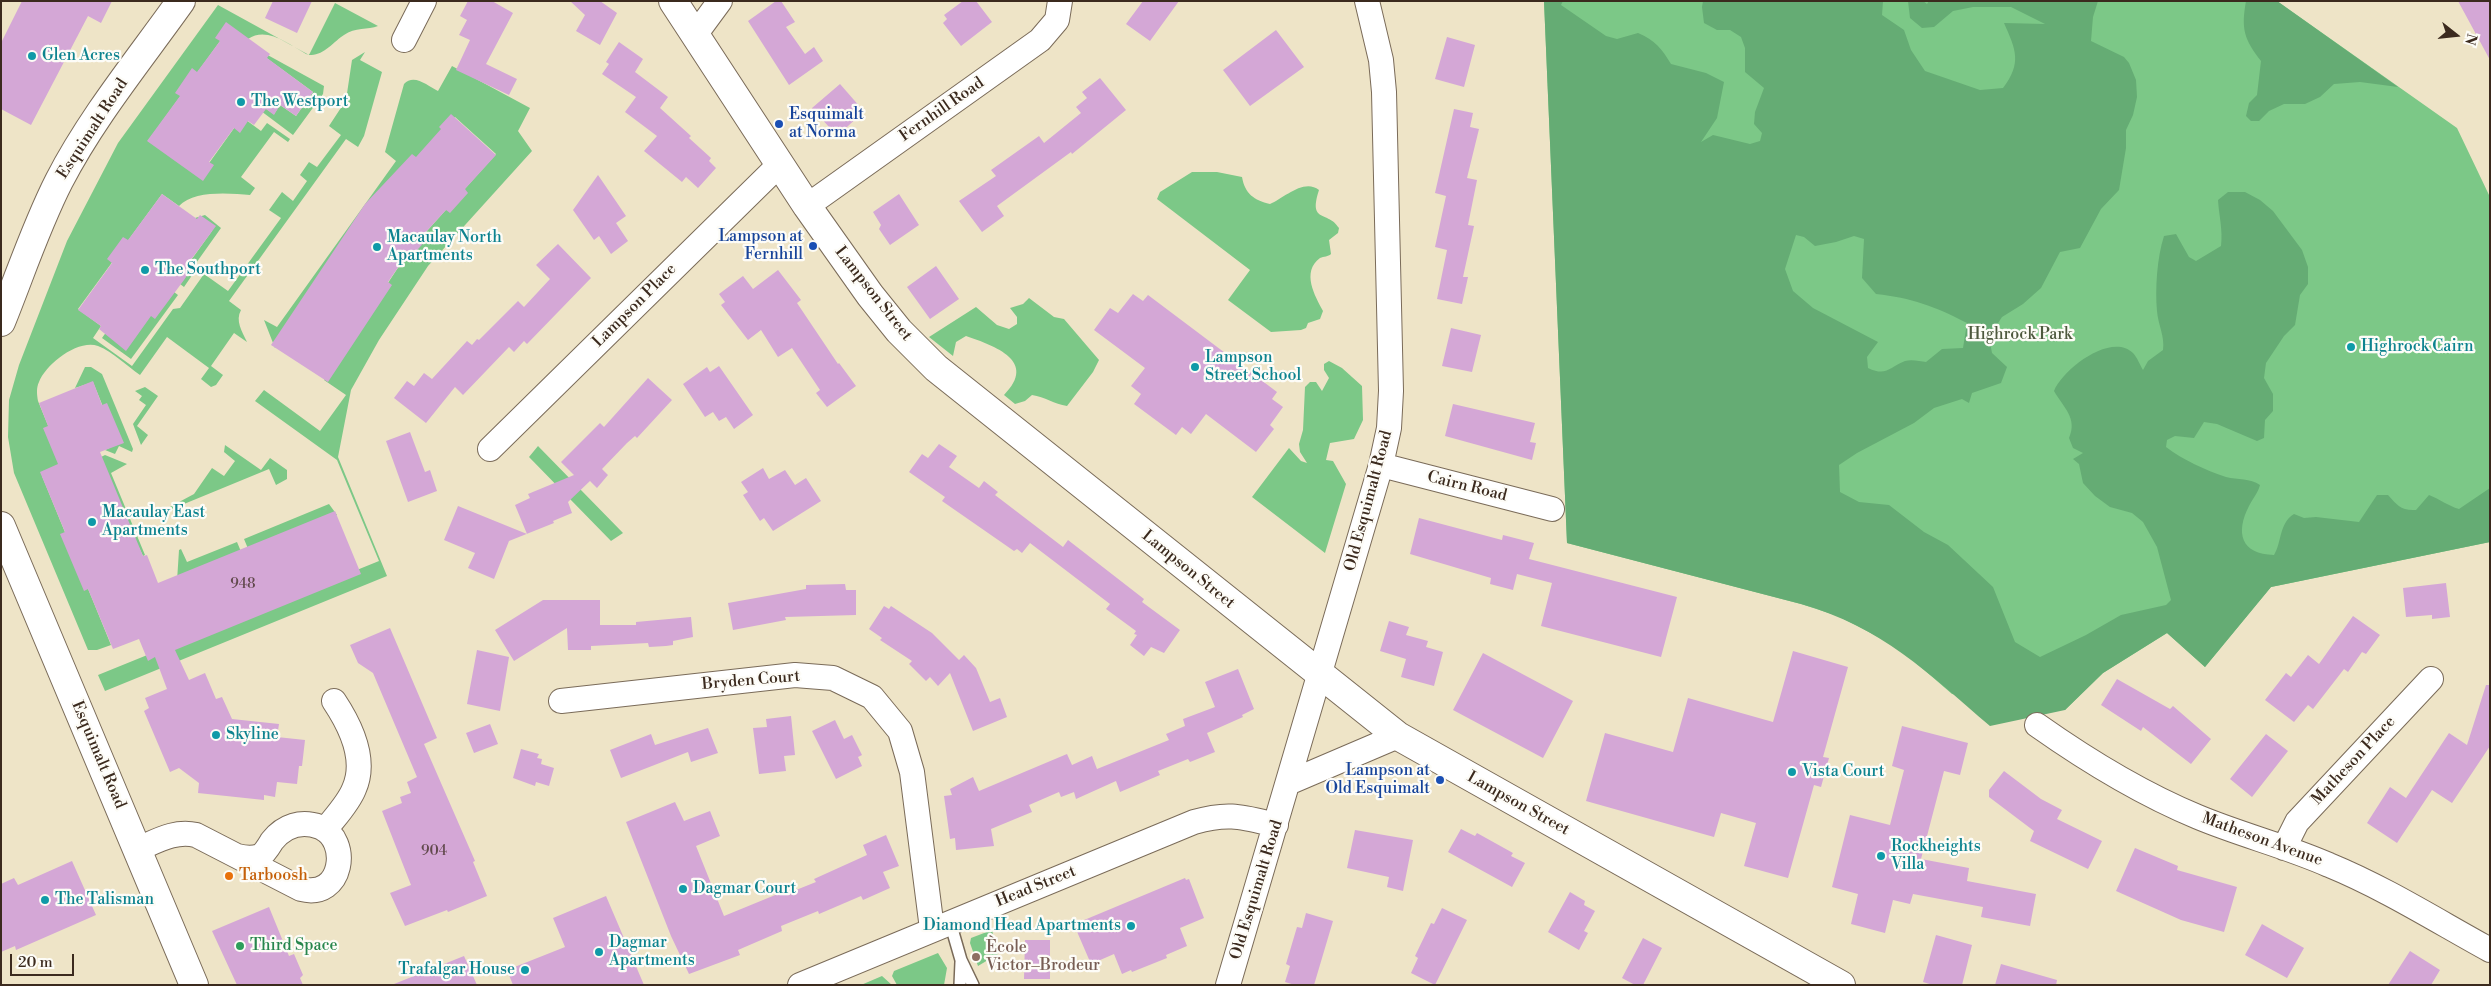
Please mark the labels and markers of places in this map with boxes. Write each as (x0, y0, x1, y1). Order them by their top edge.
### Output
place label: Glen Acres (42, 46, 120, 66)
marker: Glen Acres (26, 50, 38, 62)
place label: The Westport (251, 92, 349, 112)
marker: The Westport (235, 96, 247, 108)
place label: Esquimalt at Norma (789, 105, 864, 143)
marker: Esquimalt at Norma (773, 118, 785, 130)
place label: Lampson at Fernhill (719, 227, 803, 265)
place label: Macaulay North Apartments (387, 228, 502, 266)
marker: Lampson at Fernhill (807, 240, 819, 252)
marker: Macaulay North Apartments (371, 241, 383, 253)
place label: The Southport (155, 260, 261, 280)
marker: The Southport (139, 264, 151, 276)
place label: Highrock Cairn (2361, 337, 2473, 357)
marker: Highrock Cairn (2345, 341, 2357, 353)
place label: Lampson Street School (1205, 348, 1301, 386)
marker: Lampson Street School (1189, 361, 1201, 373)
place label: Macaulay East Apartments (102, 503, 205, 541)
marker: Macaulay East Apartments (86, 516, 98, 528)
place label: Skyline (226, 725, 279, 745)
marker: Skyline (210, 729, 222, 741)
place label: Lampson at Old Esquimalt (1326, 761, 1430, 799)
place label: Vista Court (1802, 762, 1884, 782)
marker: Vista Court (1786, 766, 1798, 778)
marker: Lampson at Old Esquimalt (1434, 774, 1446, 786)
place label: Rockheights Villa (1891, 837, 1981, 875)
marker: Rockheights Villa (1875, 850, 1887, 862)
place label: Tarboosh (239, 866, 308, 886)
marker: Tarboosh (223, 870, 235, 882)
place label: Dagmar Court (693, 879, 796, 899)
marker: Dagmar Court (677, 883, 689, 895)
place label: The Talisman (55, 890, 154, 910)
marker: The Talisman (39, 894, 51, 906)
place label: Diamond Head Apartments (923, 916, 1121, 936)
marker: Diamond Head Apartments (1125, 920, 1137, 932)
place label: Dagmar Apartments (609, 933, 695, 971)
place label: Third Space (250, 936, 338, 956)
place label: Ècole Victor–Brodeur (986, 938, 1100, 976)
marker: Third Space (234, 940, 246, 952)
marker: Dagmar Apartments (593, 946, 605, 958)
marker: Ècole Victor–Brodeur (970, 951, 982, 963)
place label: Trafalgar House (398, 960, 515, 980)
marker: Trafalgar House (519, 964, 531, 976)

